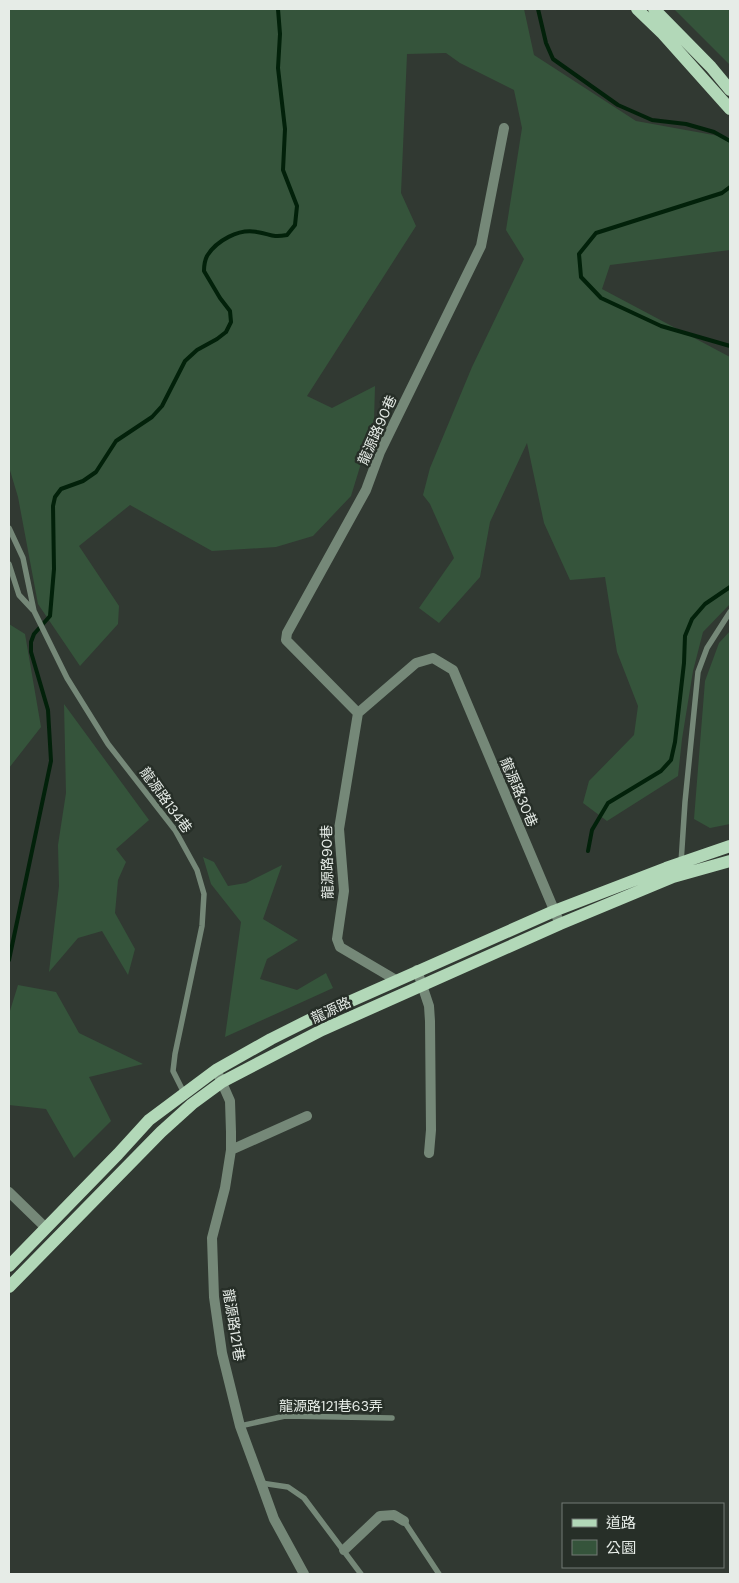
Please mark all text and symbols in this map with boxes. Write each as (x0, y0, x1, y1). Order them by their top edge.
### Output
street label: 龍源路90巷 (354, 392, 400, 468)
street label: 龍源路30巷 (496, 754, 542, 830)
street label: 龍源路134巷 (136, 764, 196, 836)
street label: 龍源路90巷 (317, 825, 337, 899)
street label: 龍源路 (308, 993, 354, 1027)
street label: 龍源路121巷 (219, 1288, 249, 1362)
street label: 龍源路121巷63弄 (279, 1397, 383, 1415)
legend (562, 1503, 724, 1568)
text: 道路 (606, 1513, 636, 1533)
text: 公園 (606, 1538, 636, 1558)

